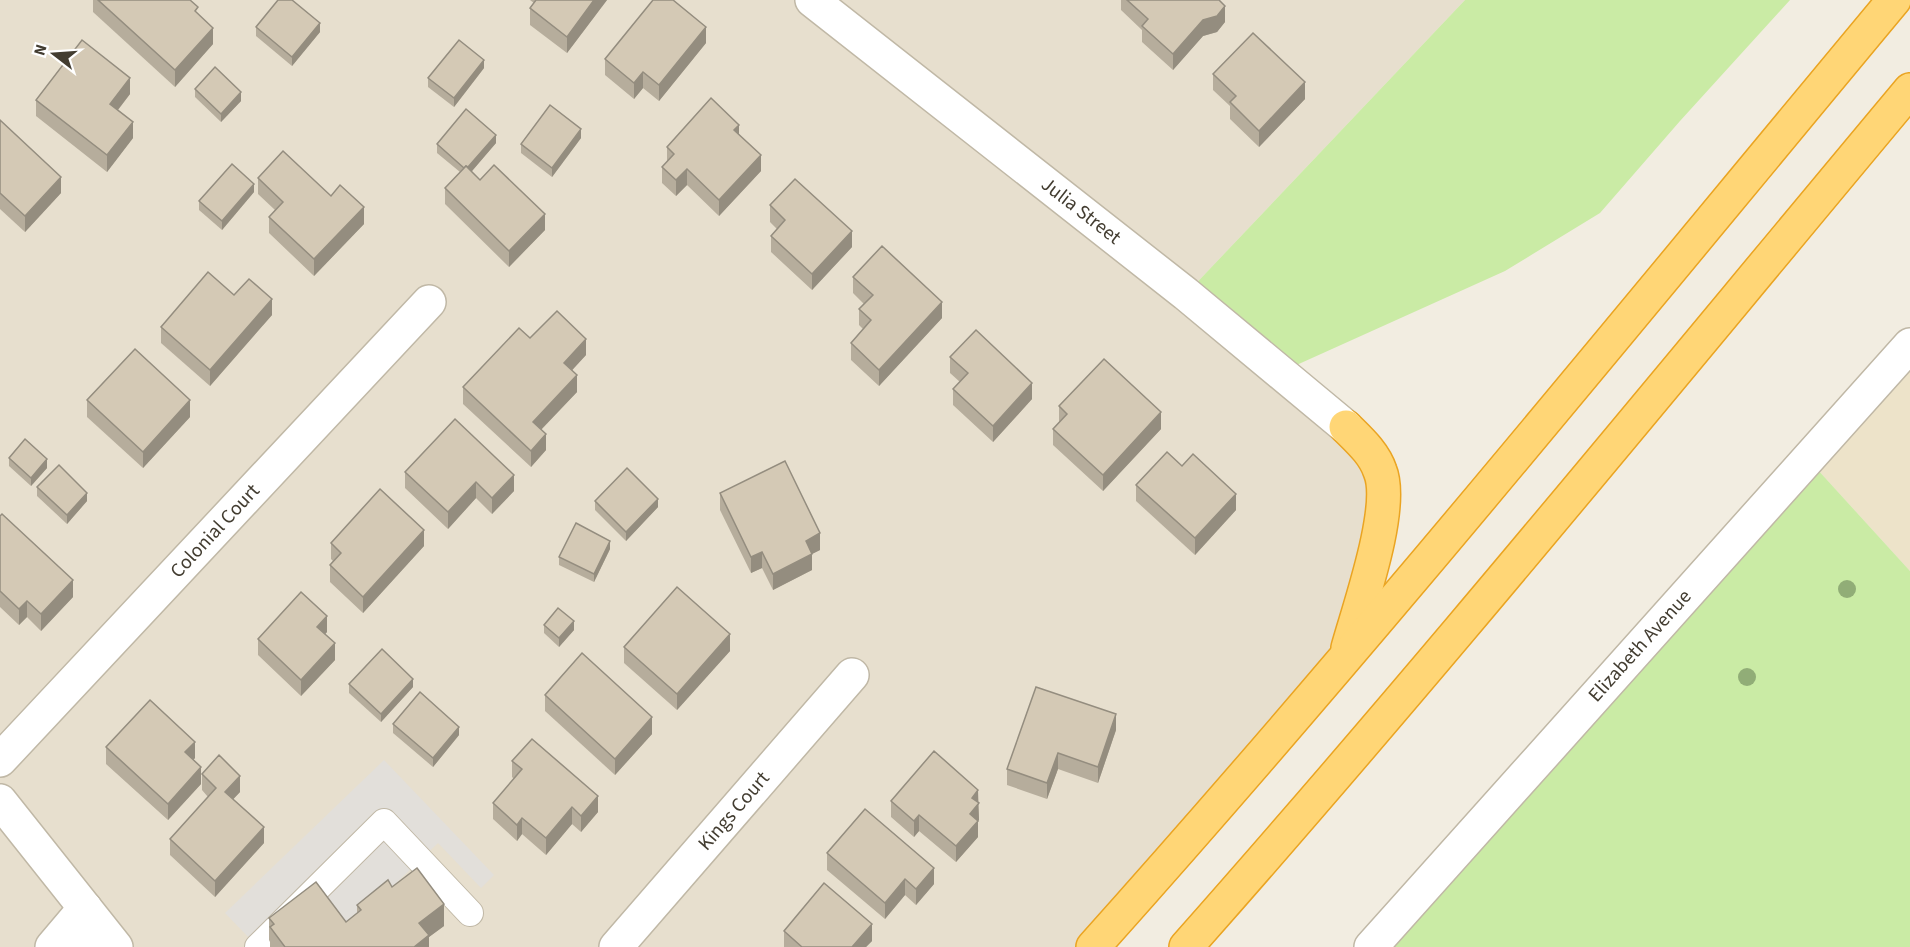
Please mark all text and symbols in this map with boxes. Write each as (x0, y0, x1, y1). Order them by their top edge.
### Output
north arrow (24, 24, 84, 84)
text: N (29, 42, 53, 58)
street label: Julia Street (1035, 171, 1127, 251)
street label: Colonial Court (164, 477, 266, 584)
street label: Elizabeth Avenue (1582, 584, 1698, 708)
street label: Kings Court (692, 765, 776, 857)

